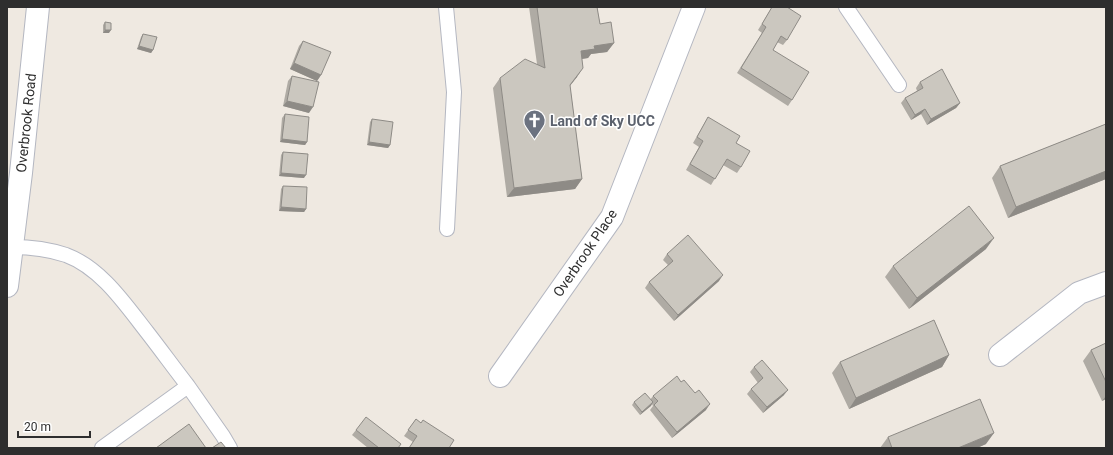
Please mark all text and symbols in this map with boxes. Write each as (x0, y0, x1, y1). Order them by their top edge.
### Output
street label: Overbrook Road (13, 73, 39, 173)
church icon: Land of Sky UCC (522, 108, 548, 141)
place label: Land of Sky UCC (550, 113, 655, 129)
street label: Overbrook Place (550, 206, 620, 300)
scale bar (18, 413, 90, 439)
text: 20 m (24, 420, 51, 434)

